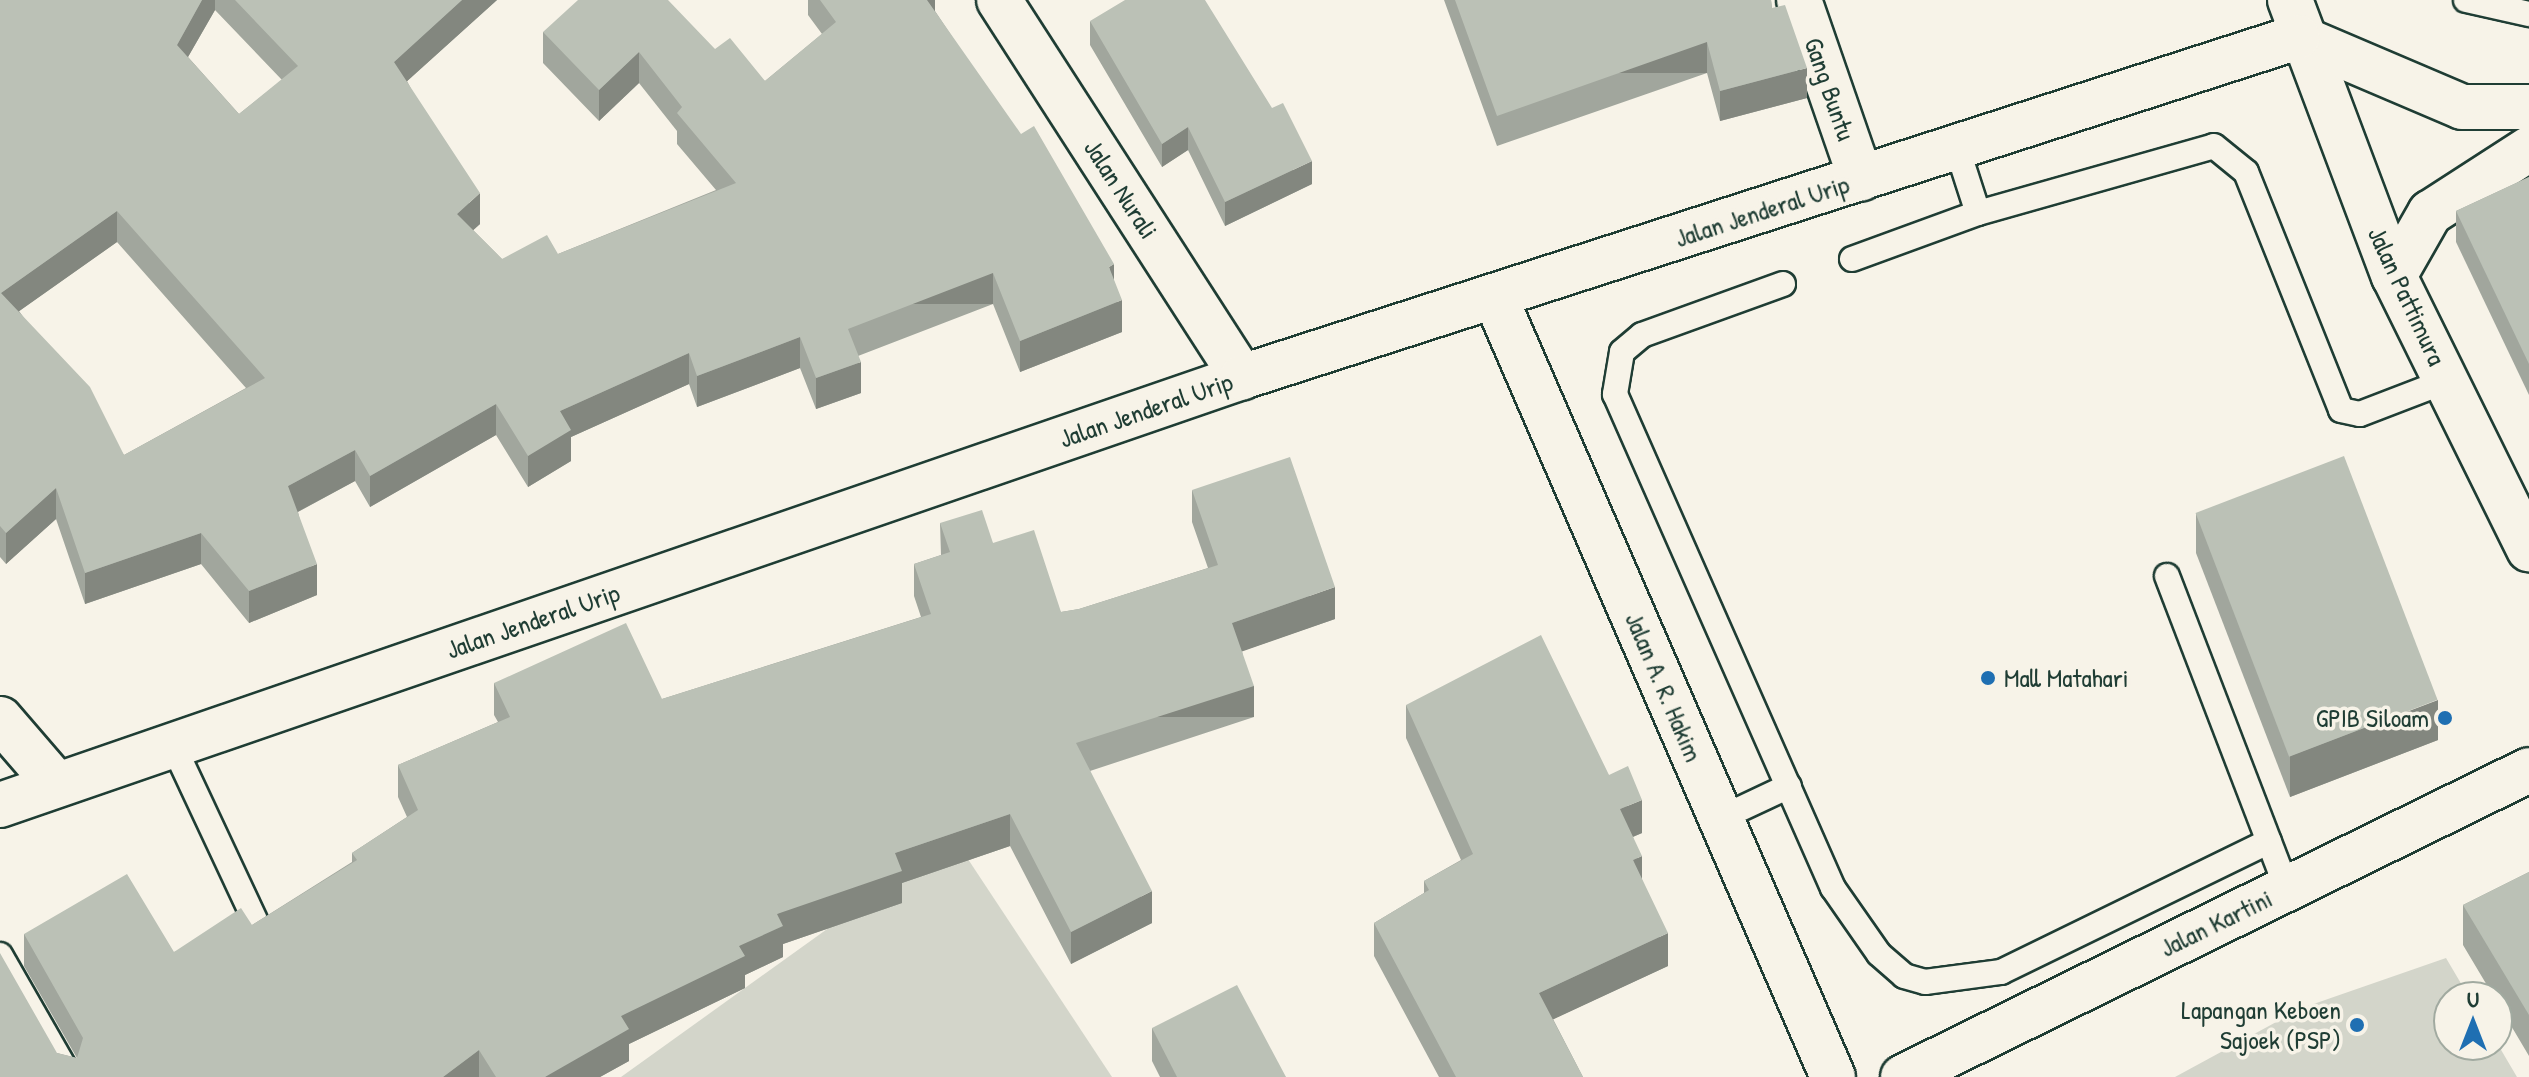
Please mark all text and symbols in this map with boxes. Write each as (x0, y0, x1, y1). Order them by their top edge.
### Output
street label: Gang Buntu (1798, 34, 1862, 144)
street label: Jalan Nurali (1077, 134, 1165, 244)
street label: Jalan Jenderal Urip (1671, 168, 1853, 254)
street label: Jalan Pattimura (2361, 222, 2453, 370)
street label: Jalan Jenderal Urip (1055, 366, 1237, 454)
street label: Jalan Jenderal Urip (442, 577, 624, 665)
street label: Jalan A. R. Hakim (1619, 608, 1709, 766)
place label: Mall Matahari (2004, 662, 2129, 694)
marker: Mall Matahari (1979, 669, 1997, 687)
place label: GPIB Siloam (2316, 702, 2429, 734)
marker: GPIB Siloam (2436, 709, 2454, 727)
street label: Jalan Kartini (2155, 883, 2277, 963)
north arrow (2433, 981, 2513, 1061)
text: U (2467, 984, 2479, 1014)
place label: Lapangan Keboen Sajoek (PSP) (2181, 994, 2341, 1056)
marker: Lapangan Keboen Sajoek (PSP) (2348, 1016, 2366, 1034)

